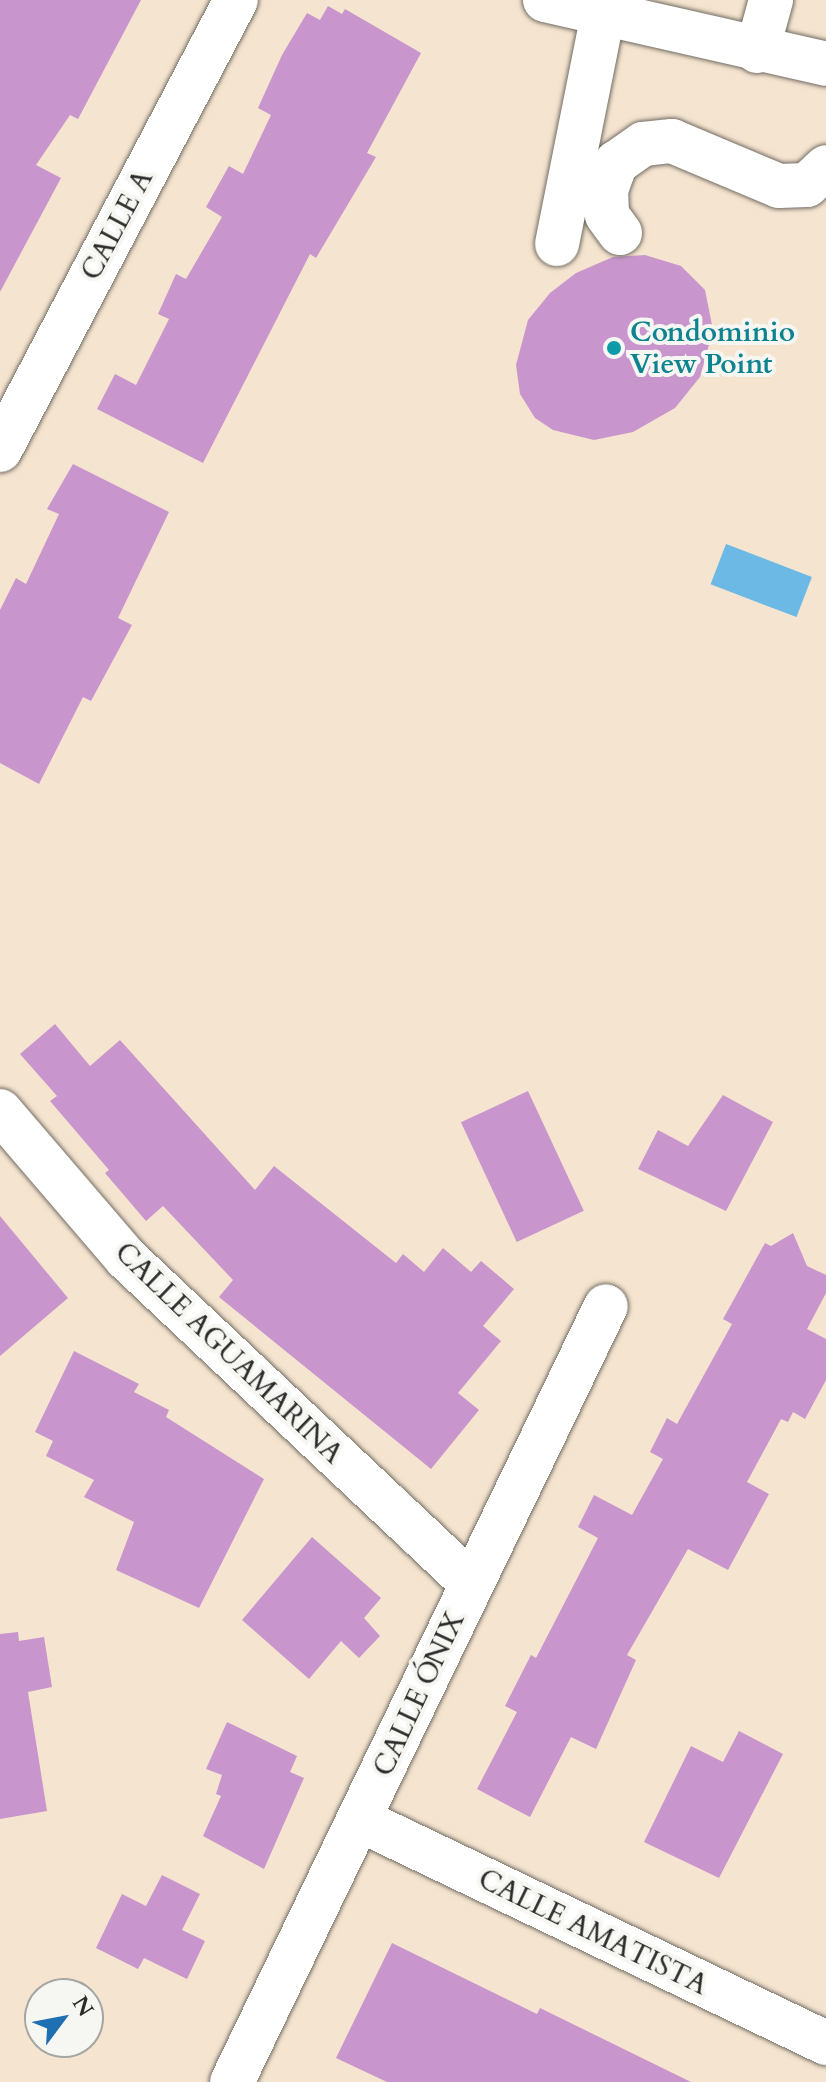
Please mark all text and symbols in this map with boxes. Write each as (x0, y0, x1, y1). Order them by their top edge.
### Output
street label: CALLE A (74, 164, 160, 286)
place label: Condominio View Point (630, 315, 795, 381)
marker: Condominio View Point (605, 339, 623, 357)
street label: CALLE AGUAMARINA (108, 1235, 350, 1471)
street label: CALLE ÓNIX (366, 1607, 472, 1781)
street label: CALLE AMATISTA (473, 1862, 713, 2002)
north arrow (24, 1978, 104, 2058)
text: N (65, 1990, 100, 2022)

